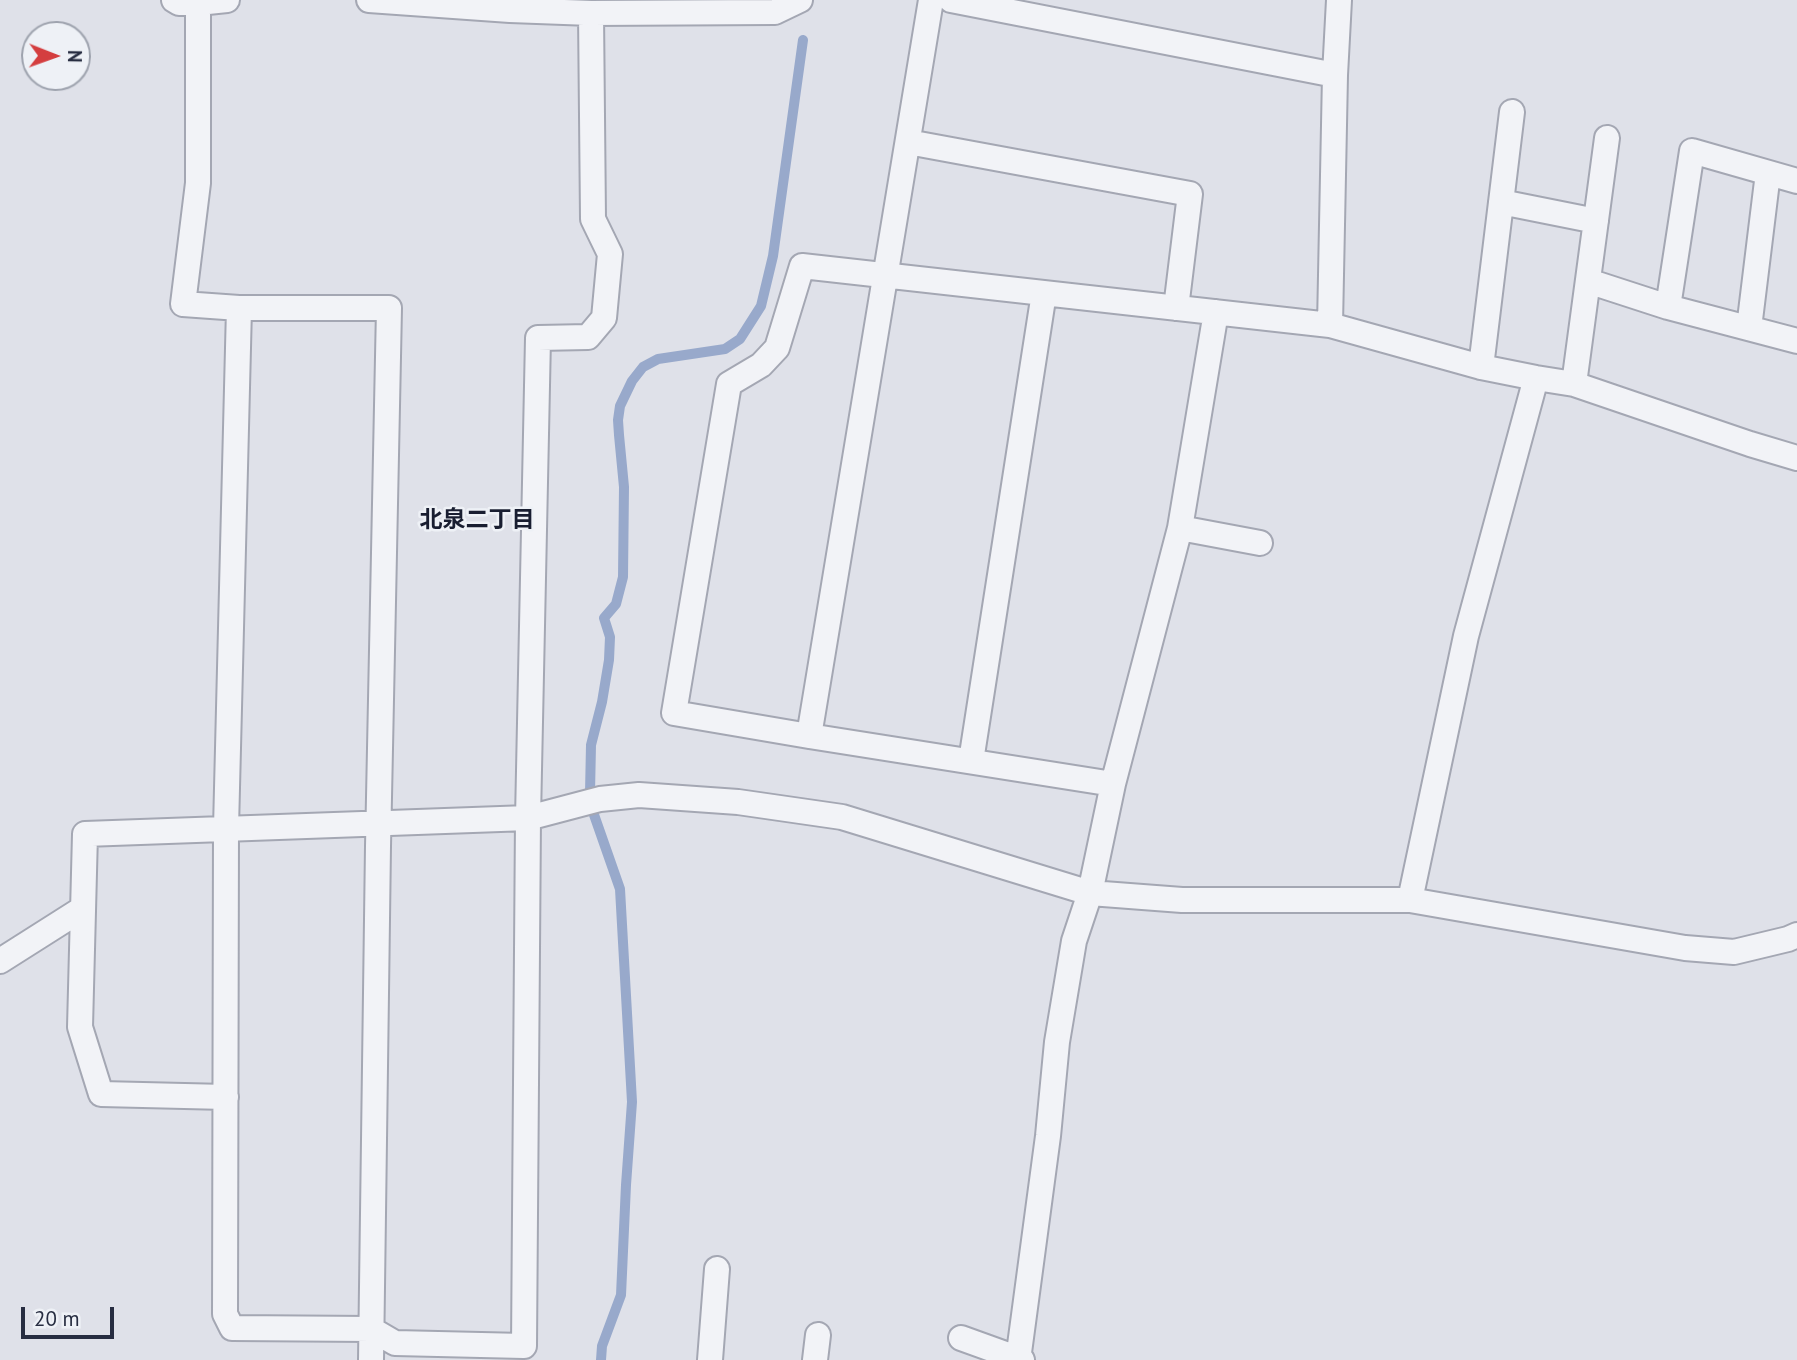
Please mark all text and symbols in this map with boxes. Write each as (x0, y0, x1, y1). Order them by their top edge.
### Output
north arrow (21, 21, 91, 91)
text: N (63, 50, 87, 63)
district label: 北泉二丁目 (420, 506, 534, 534)
scale bar (24, 1294, 117, 1338)
text: 20 m (34, 1305, 80, 1332)

